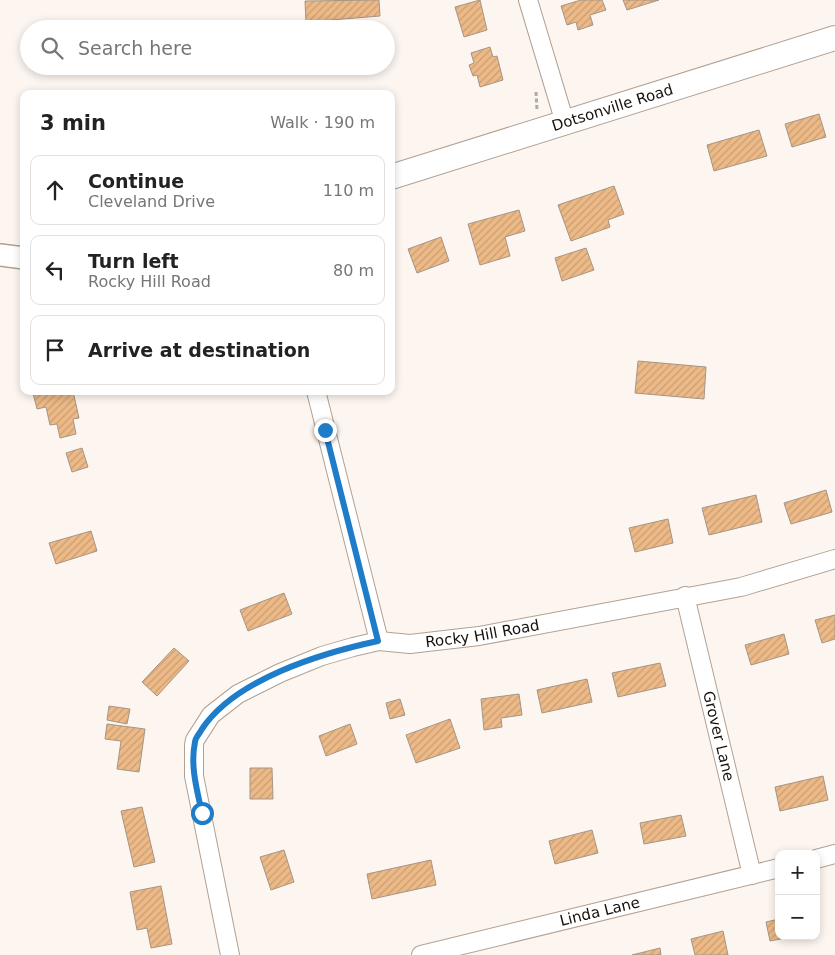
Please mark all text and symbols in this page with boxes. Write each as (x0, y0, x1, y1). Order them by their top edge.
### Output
search box (20, 20, 395, 75)
icon: search (38, 34, 66, 62)
text: Search here (78, 37, 192, 59)
street label: Dotsonville Road (549, 80, 675, 135)
text: 3 min (40, 111, 106, 135)
text: Walk · 190 m (270, 113, 375, 132)
text: Continue (88, 170, 184, 192)
icon: ahead (41, 176, 69, 204)
text: 110 m (323, 181, 374, 200)
text: Cleveland Drive (88, 192, 215, 211)
text: Turn left (88, 250, 179, 272)
icon: left (41, 256, 69, 284)
text: 80 m (333, 261, 374, 280)
text: Rocky Hill Road (88, 272, 211, 291)
icon: arrive (41, 336, 69, 364)
text: Arrive at destination (88, 339, 310, 361)
route end (314, 419, 337, 442)
street label: Rocky Hill Road (424, 616, 541, 651)
street label: Grover Lane (699, 689, 738, 783)
route start (191, 802, 214, 825)
map controls (775, 850, 820, 940)
button: + (775, 850, 820, 895)
street label: Linda Lane (558, 893, 642, 930)
button: − (775, 895, 820, 940)

